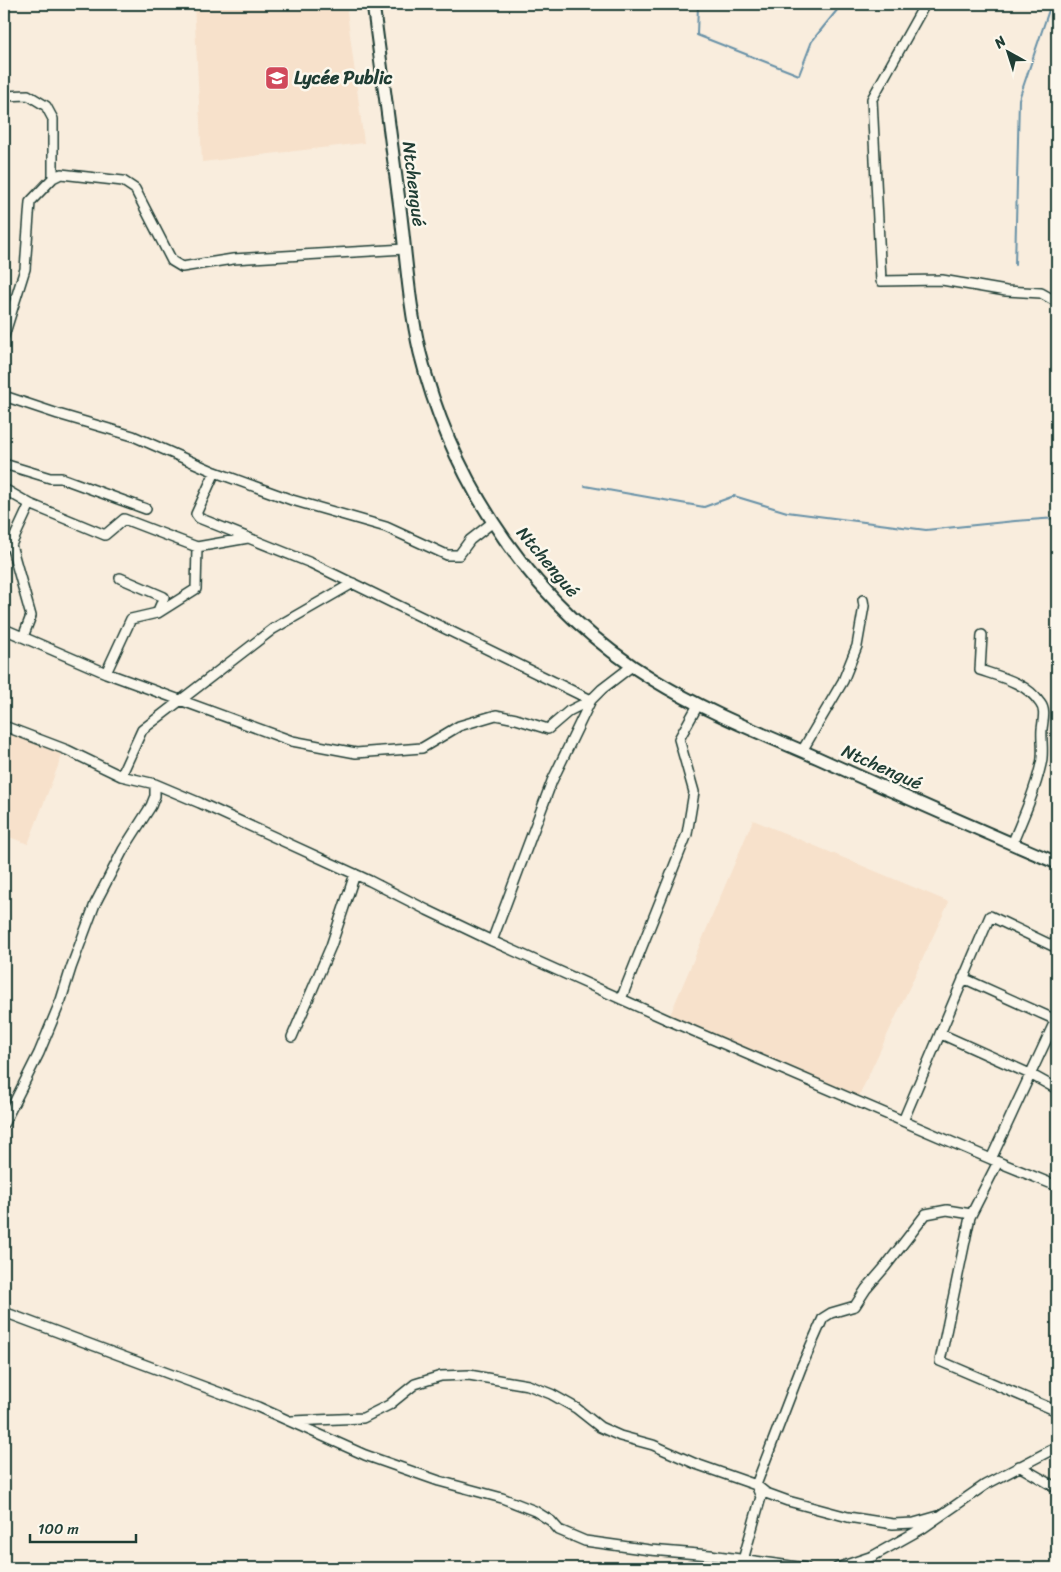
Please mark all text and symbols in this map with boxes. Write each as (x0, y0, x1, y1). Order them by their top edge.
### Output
north arrow (984, 28, 1034, 78)
text: N (988, 29, 1012, 56)
place label: Lycée Public (294, 62, 393, 94)
school or university icon: Lycée Public (264, 65, 290, 91)
street label: Ntchengué (393, 140, 435, 228)
street label: Ntchengué (508, 519, 588, 605)
street label: Ntchengué (836, 735, 928, 799)
scale bar (30, 1512, 136, 1544)
text: 100 m (38, 1516, 79, 1542)

